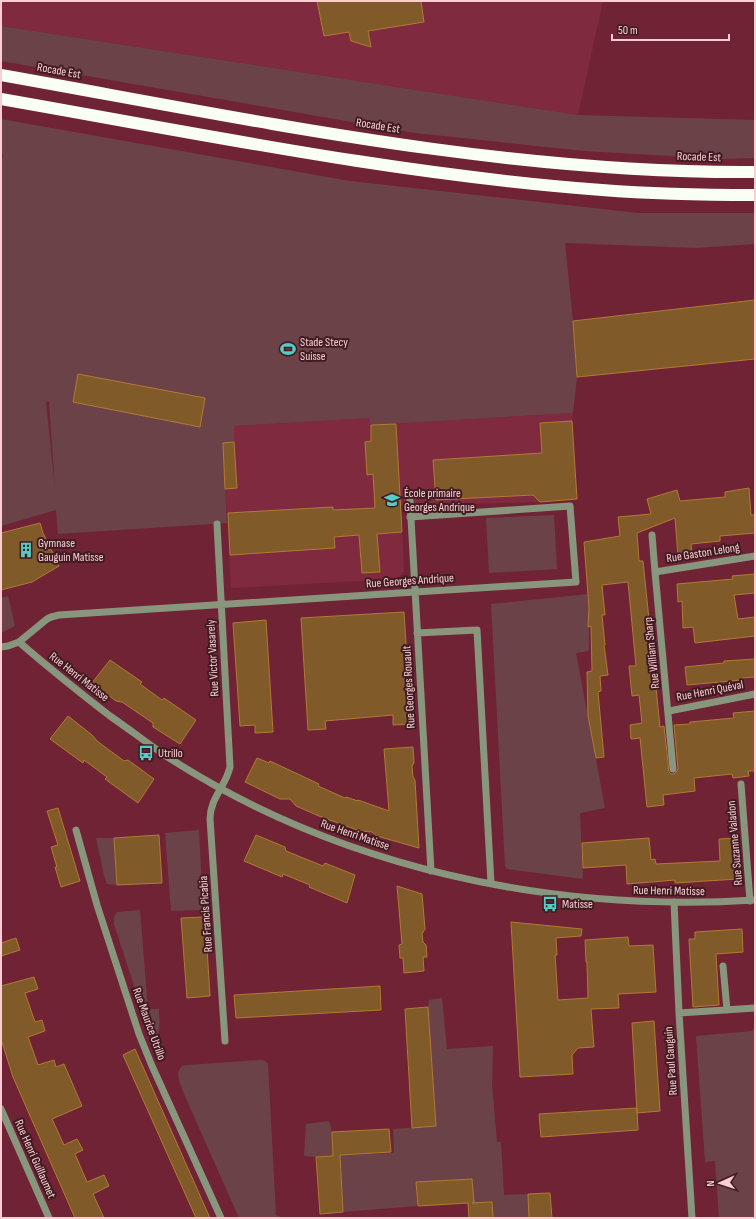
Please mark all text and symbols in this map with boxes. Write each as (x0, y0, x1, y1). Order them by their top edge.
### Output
scale bar (612, 16, 729, 42)
text: 50 m (618, 23, 638, 38)
street label: Rocade Est (36, 60, 82, 82)
street label: Rocade Est (355, 115, 401, 137)
street label: Rocade Est (677, 149, 722, 165)
place label: Stade Stecy Suisse (300, 335, 348, 364)
sports icon: Stade Stecy Suisse (279, 340, 297, 358)
place label: École primaire Georges Andrique (404, 486, 475, 515)
school or university icon: École primaire Georges Andrique (383, 491, 401, 509)
place label: Gymnase Gauguin Matisse (38, 536, 104, 565)
street label: Rue Gaston Lelong (665, 540, 741, 566)
building icon: Gymnase Gauguin Matisse (17, 541, 35, 559)
street label: Rue Georges Andrique (366, 570, 455, 592)
street label: Rue William Sharp (641, 616, 663, 690)
street label: Rue Victor Vasarely (203, 619, 223, 697)
street label: Rue Georges Rouault (399, 645, 419, 729)
street label: Rue Henri Matisse (46, 649, 112, 705)
street label: Rue Henri Quéval (675, 677, 745, 705)
bus stop icon: Utrillo (137, 744, 155, 762)
place label: Utrillo (158, 746, 183, 761)
street label: Rue Suzanne Valadon (724, 800, 746, 886)
street label: Rue Henri Matisse (319, 816, 392, 854)
street label: Rue Francis Picabia (196, 875, 216, 953)
street label: Rue Henri Matisse (633, 883, 705, 899)
bus stop icon: Matisse (541, 895, 559, 913)
place label: Matisse (562, 897, 593, 912)
street label: Rue Maurice Utrillo (129, 986, 169, 1062)
street label: Rue Paul Gauguin (661, 1026, 681, 1096)
street label: Rue Henri Guillaumet (11, 1117, 59, 1201)
north arrow (700, 1163, 740, 1203)
text: N (704, 1180, 717, 1187)

